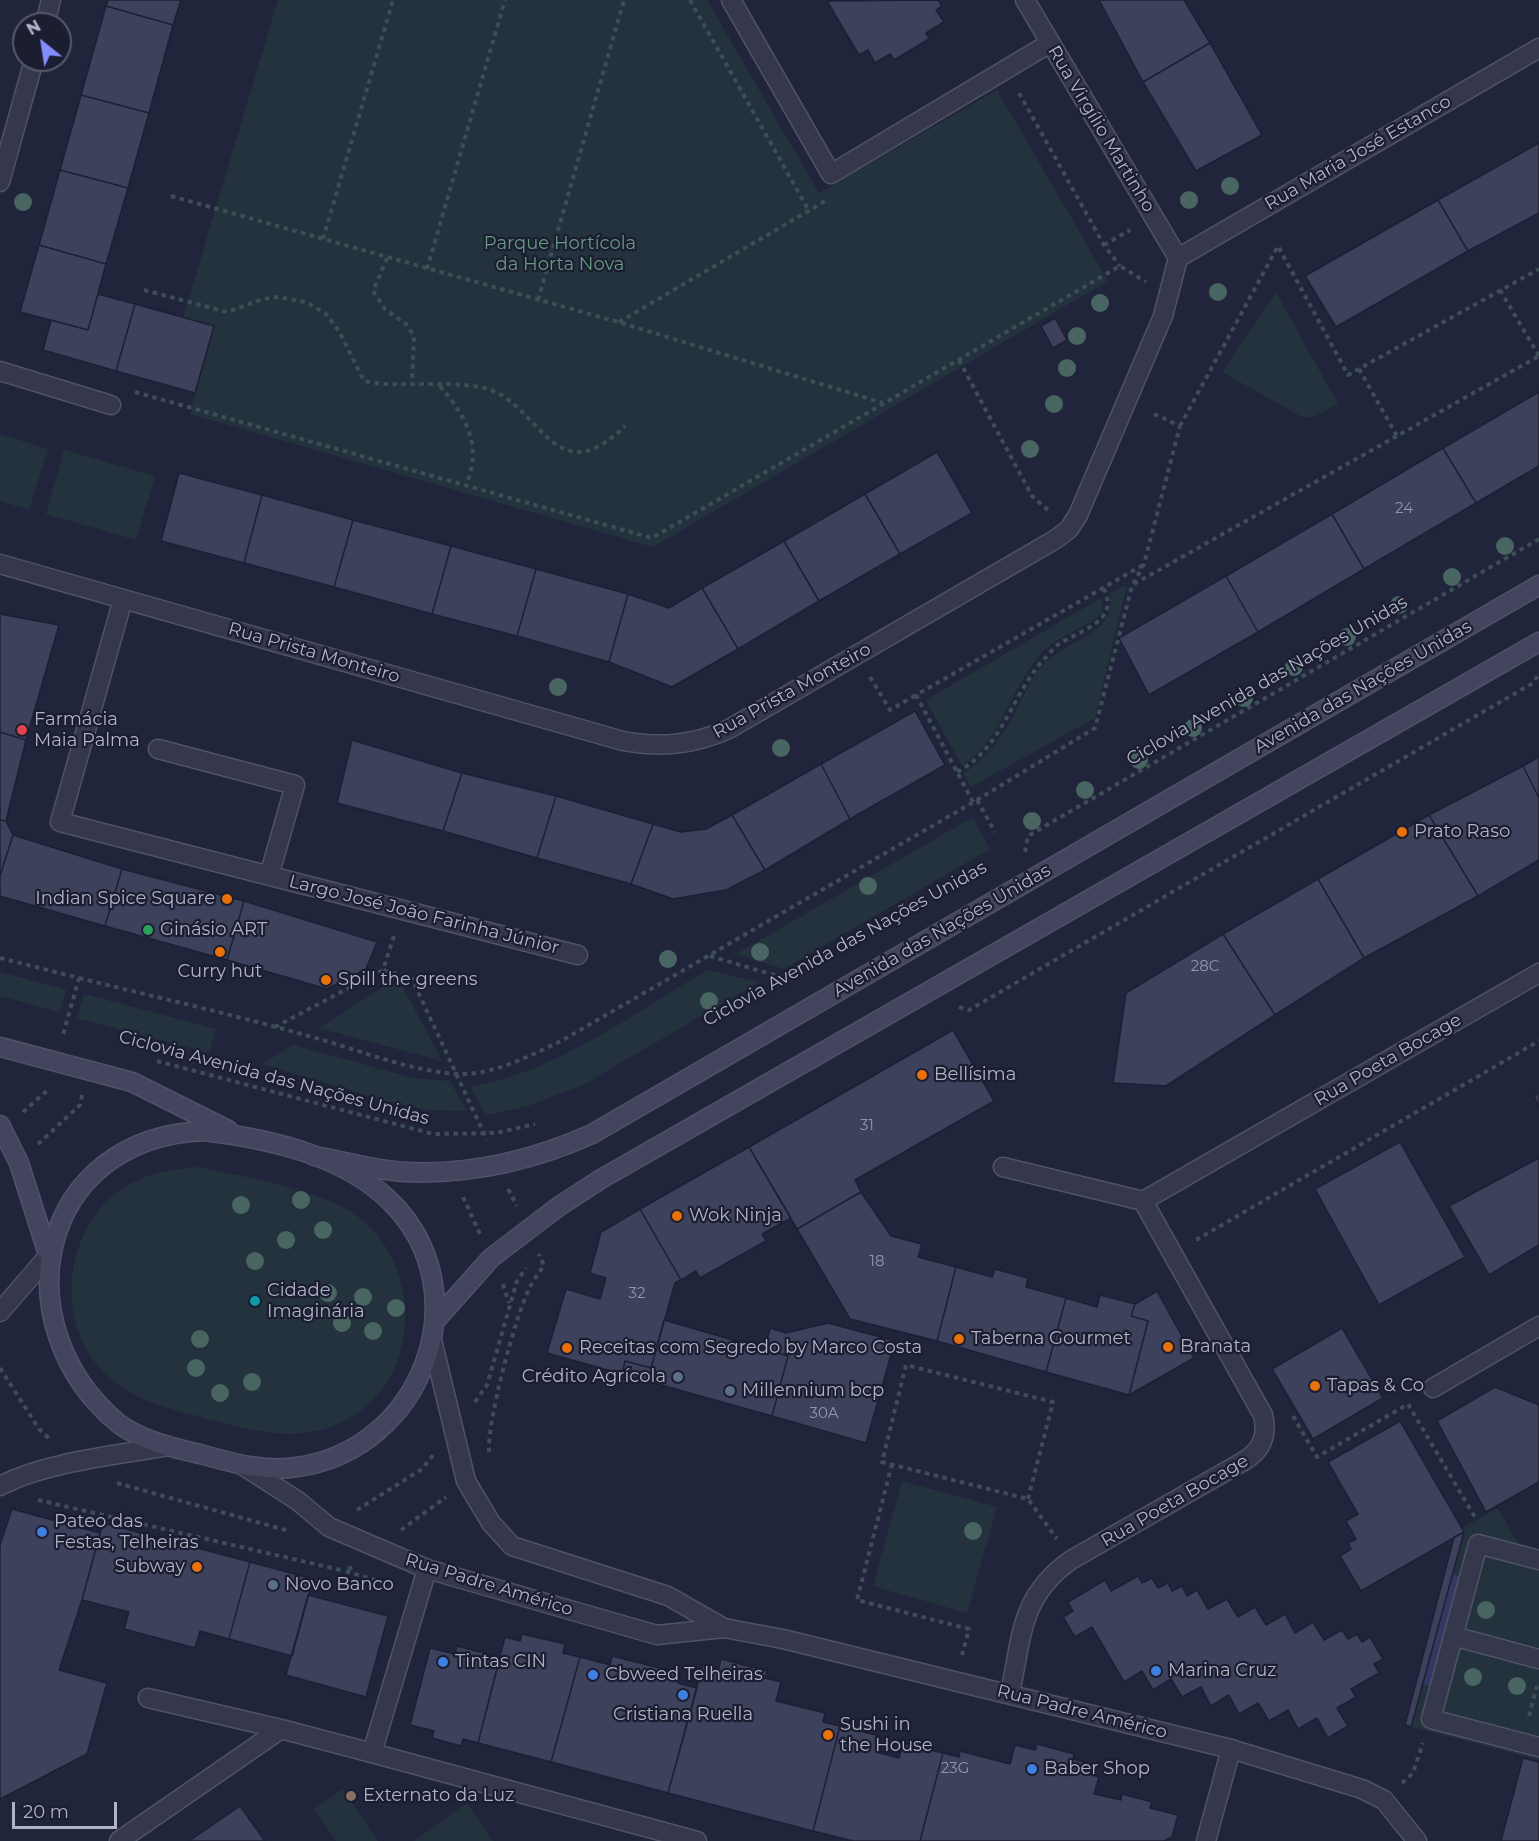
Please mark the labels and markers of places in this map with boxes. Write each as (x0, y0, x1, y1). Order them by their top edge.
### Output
place label: Farmácia Maia Palma (34, 709, 140, 752)
marker: Farmácia Maia Palma (15, 723, 29, 737)
place label: Prato Raso (1414, 821, 1510, 843)
marker: Prato Raso (1395, 825, 1409, 839)
place label: Indian Spice Square (35, 888, 215, 910)
marker: Indian Spice Square (220, 892, 234, 906)
place label: Ginásio ART (160, 919, 267, 941)
marker: Ginásio ART (141, 923, 155, 937)
marker: Curry hut (213, 945, 227, 959)
place label: Curry hut (178, 961, 262, 983)
place label: Spill the greens (338, 969, 478, 991)
marker: Spill the greens (319, 973, 333, 987)
place label: Bellísima (934, 1064, 1016, 1086)
marker: Bellísima (915, 1068, 929, 1082)
place label: Wok Ninja (689, 1205, 782, 1227)
marker: Wok Ninja (670, 1209, 684, 1223)
place label: Cidade Imaginária (267, 1280, 365, 1322)
marker: Cidade Imaginária (248, 1294, 262, 1308)
place label: Taberna Gourmet (971, 1328, 1131, 1350)
marker: Taberna Gourmet (952, 1332, 966, 1346)
place label: Branata (1180, 1336, 1251, 1358)
place label: Receitas com Segredo by Marco Costa (579, 1337, 922, 1359)
marker: Branata (1161, 1340, 1175, 1354)
marker: Receitas com Segredo by Marco Costa (560, 1341, 574, 1355)
place label: Crédito Agrícola (522, 1366, 666, 1388)
marker: Crédito Agrícola (671, 1370, 685, 1384)
place label: Tapas & Co (1327, 1375, 1424, 1397)
marker: Tapas & Co (1308, 1379, 1322, 1393)
place label: Millennium bcp (742, 1380, 884, 1402)
marker: Millennium bcp (723, 1384, 737, 1398)
place label: Pateo das Festas, Telheiras (54, 1511, 198, 1553)
marker: Pateo das Festas, Telheiras (35, 1525, 49, 1539)
place label: Subway (114, 1556, 185, 1578)
marker: Subway (190, 1560, 204, 1574)
place label: Novo Banco (285, 1574, 394, 1596)
marker: Novo Banco (266, 1578, 280, 1592)
place label: Tintas CIN (455, 1651, 546, 1673)
marker: Tintas CIN (436, 1655, 450, 1669)
place label: Marina Cruz (1168, 1660, 1277, 1682)
place label: Cbweed Telheiras (605, 1664, 763, 1686)
marker: Marina Cruz (1149, 1664, 1163, 1678)
marker: Cbweed Telheiras (586, 1668, 600, 1682)
marker: Cristiana Ruella (676, 1688, 690, 1702)
place label: Cristiana Ruella (613, 1704, 753, 1726)
place label: Sushi in the House (840, 1714, 933, 1756)
marker: Sushi in the House (821, 1728, 835, 1742)
place label: Baber Shop (1044, 1758, 1150, 1780)
marker: Baber Shop (1025, 1762, 1039, 1776)
place label: Externato da Luz (363, 1785, 514, 1807)
marker: Externato da Luz (344, 1789, 358, 1803)

